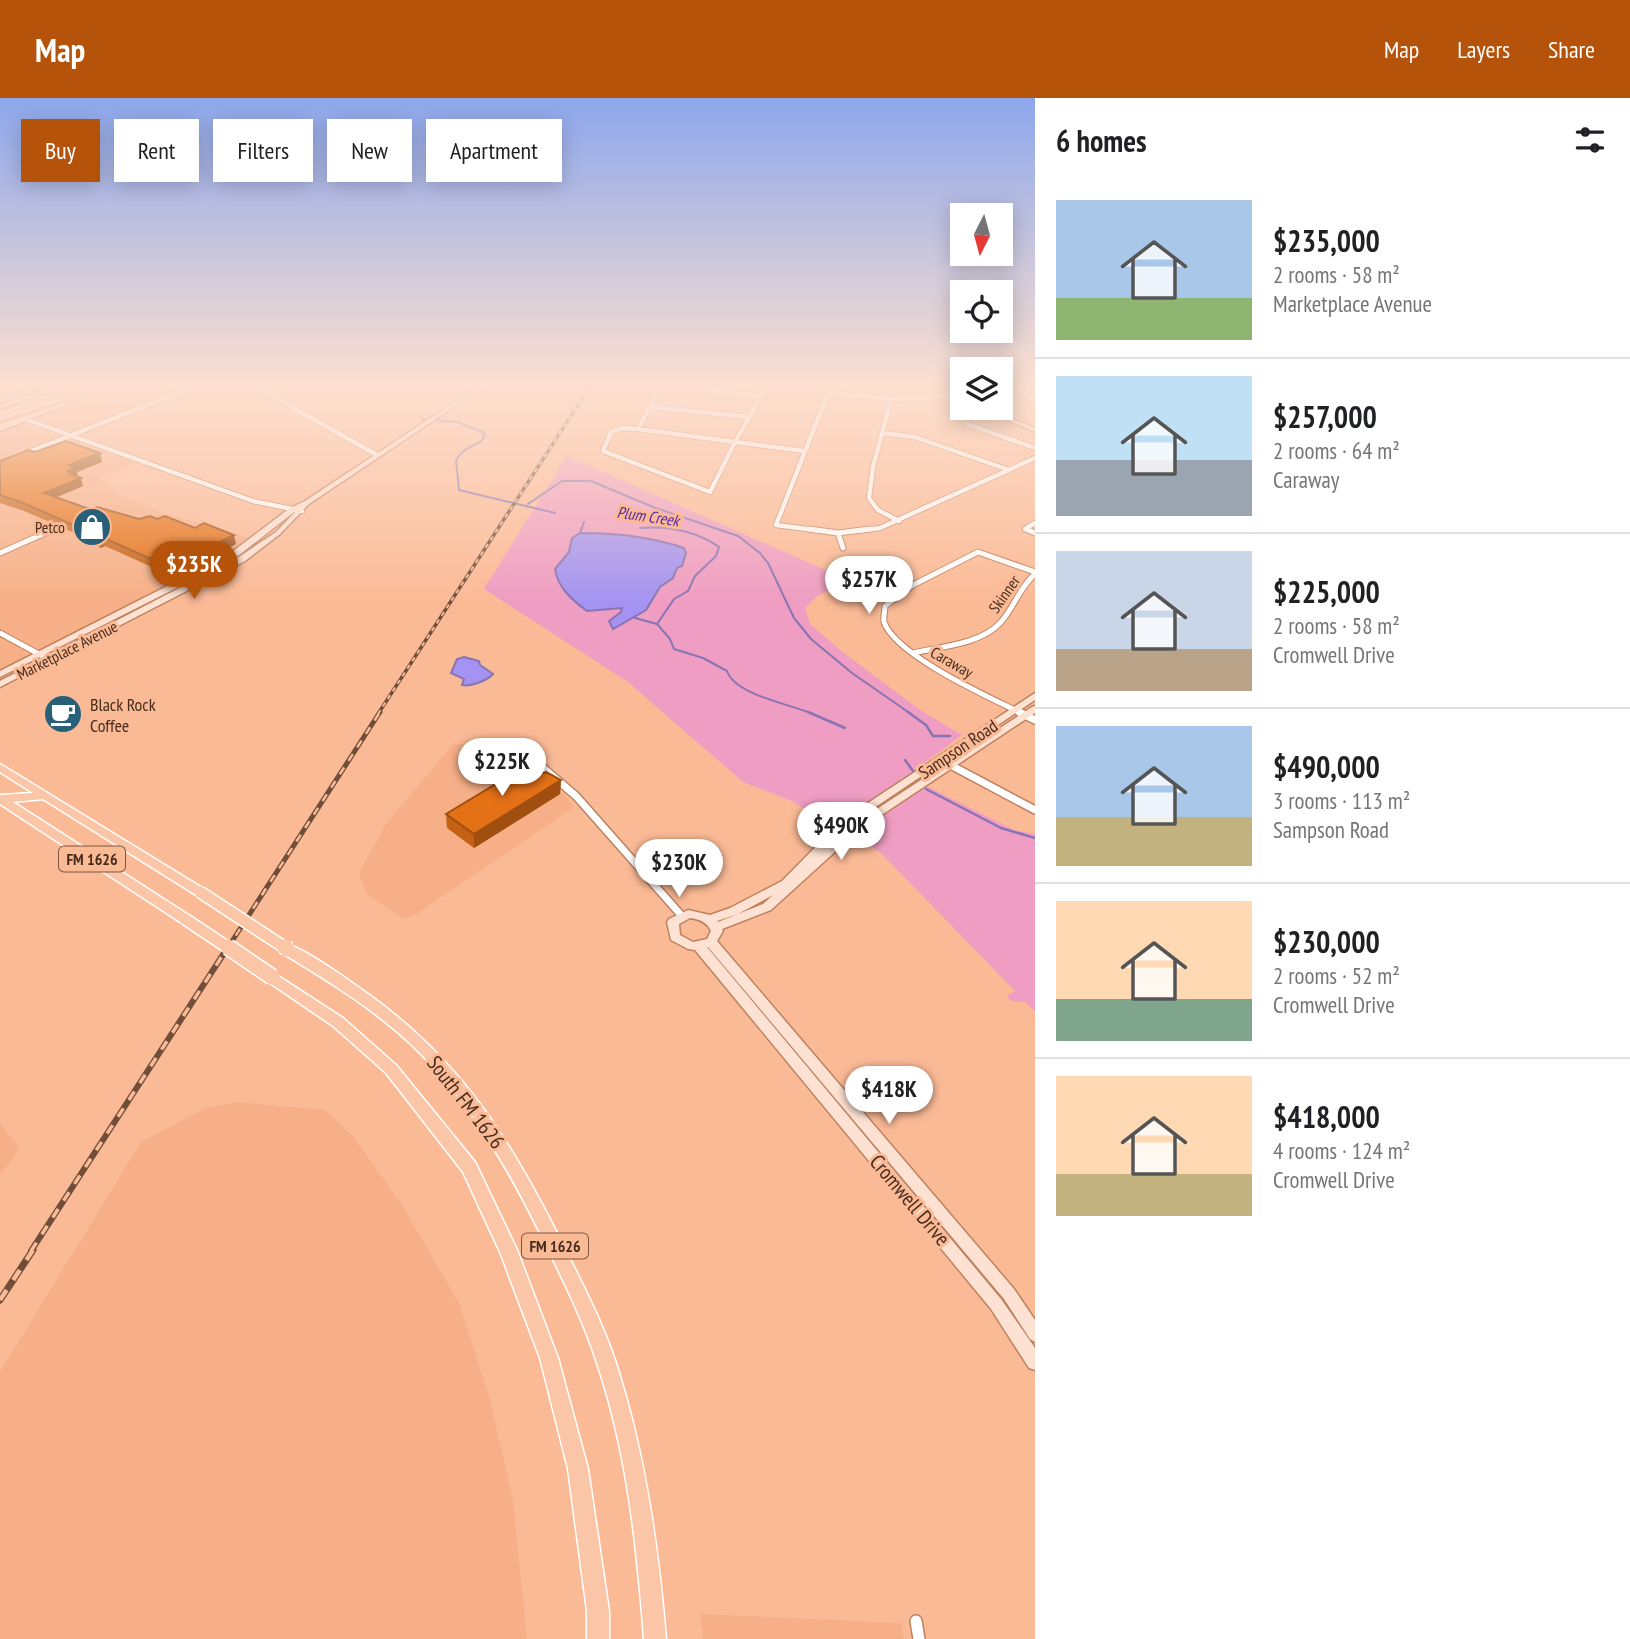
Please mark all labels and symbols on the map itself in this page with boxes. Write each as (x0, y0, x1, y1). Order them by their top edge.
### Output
north arrow (950, 203, 1013, 266)
water label: Plum Creek (616, 502, 682, 531)
shop icon: Petco (71, 506, 113, 548)
place label: Petco (35, 517, 65, 537)
pin: $235K (145, 542, 243, 601)
pin: $257K (820, 556, 918, 616)
street label: Skinner (984, 571, 1024, 617)
street label: Marketplace Avenue (13, 616, 121, 684)
street label: Caraway (927, 642, 977, 682)
cafe icon: Black Rock Coffee (42, 693, 84, 735)
place label: Black Rock Coffee (90, 693, 156, 737)
street label: Sampson Road (914, 714, 1002, 784)
pin: $225K (453, 738, 551, 798)
pin: $490K (792, 802, 890, 862)
pin: $230K (630, 840, 728, 899)
road number: FM 1626 (59, 846, 125, 872)
street label: South FM 1626 (421, 1050, 511, 1154)
pin: $418K (840, 1066, 938, 1126)
street label: Cromwell Drive (864, 1149, 956, 1251)
road number: FM 1626 (522, 1234, 588, 1258)

